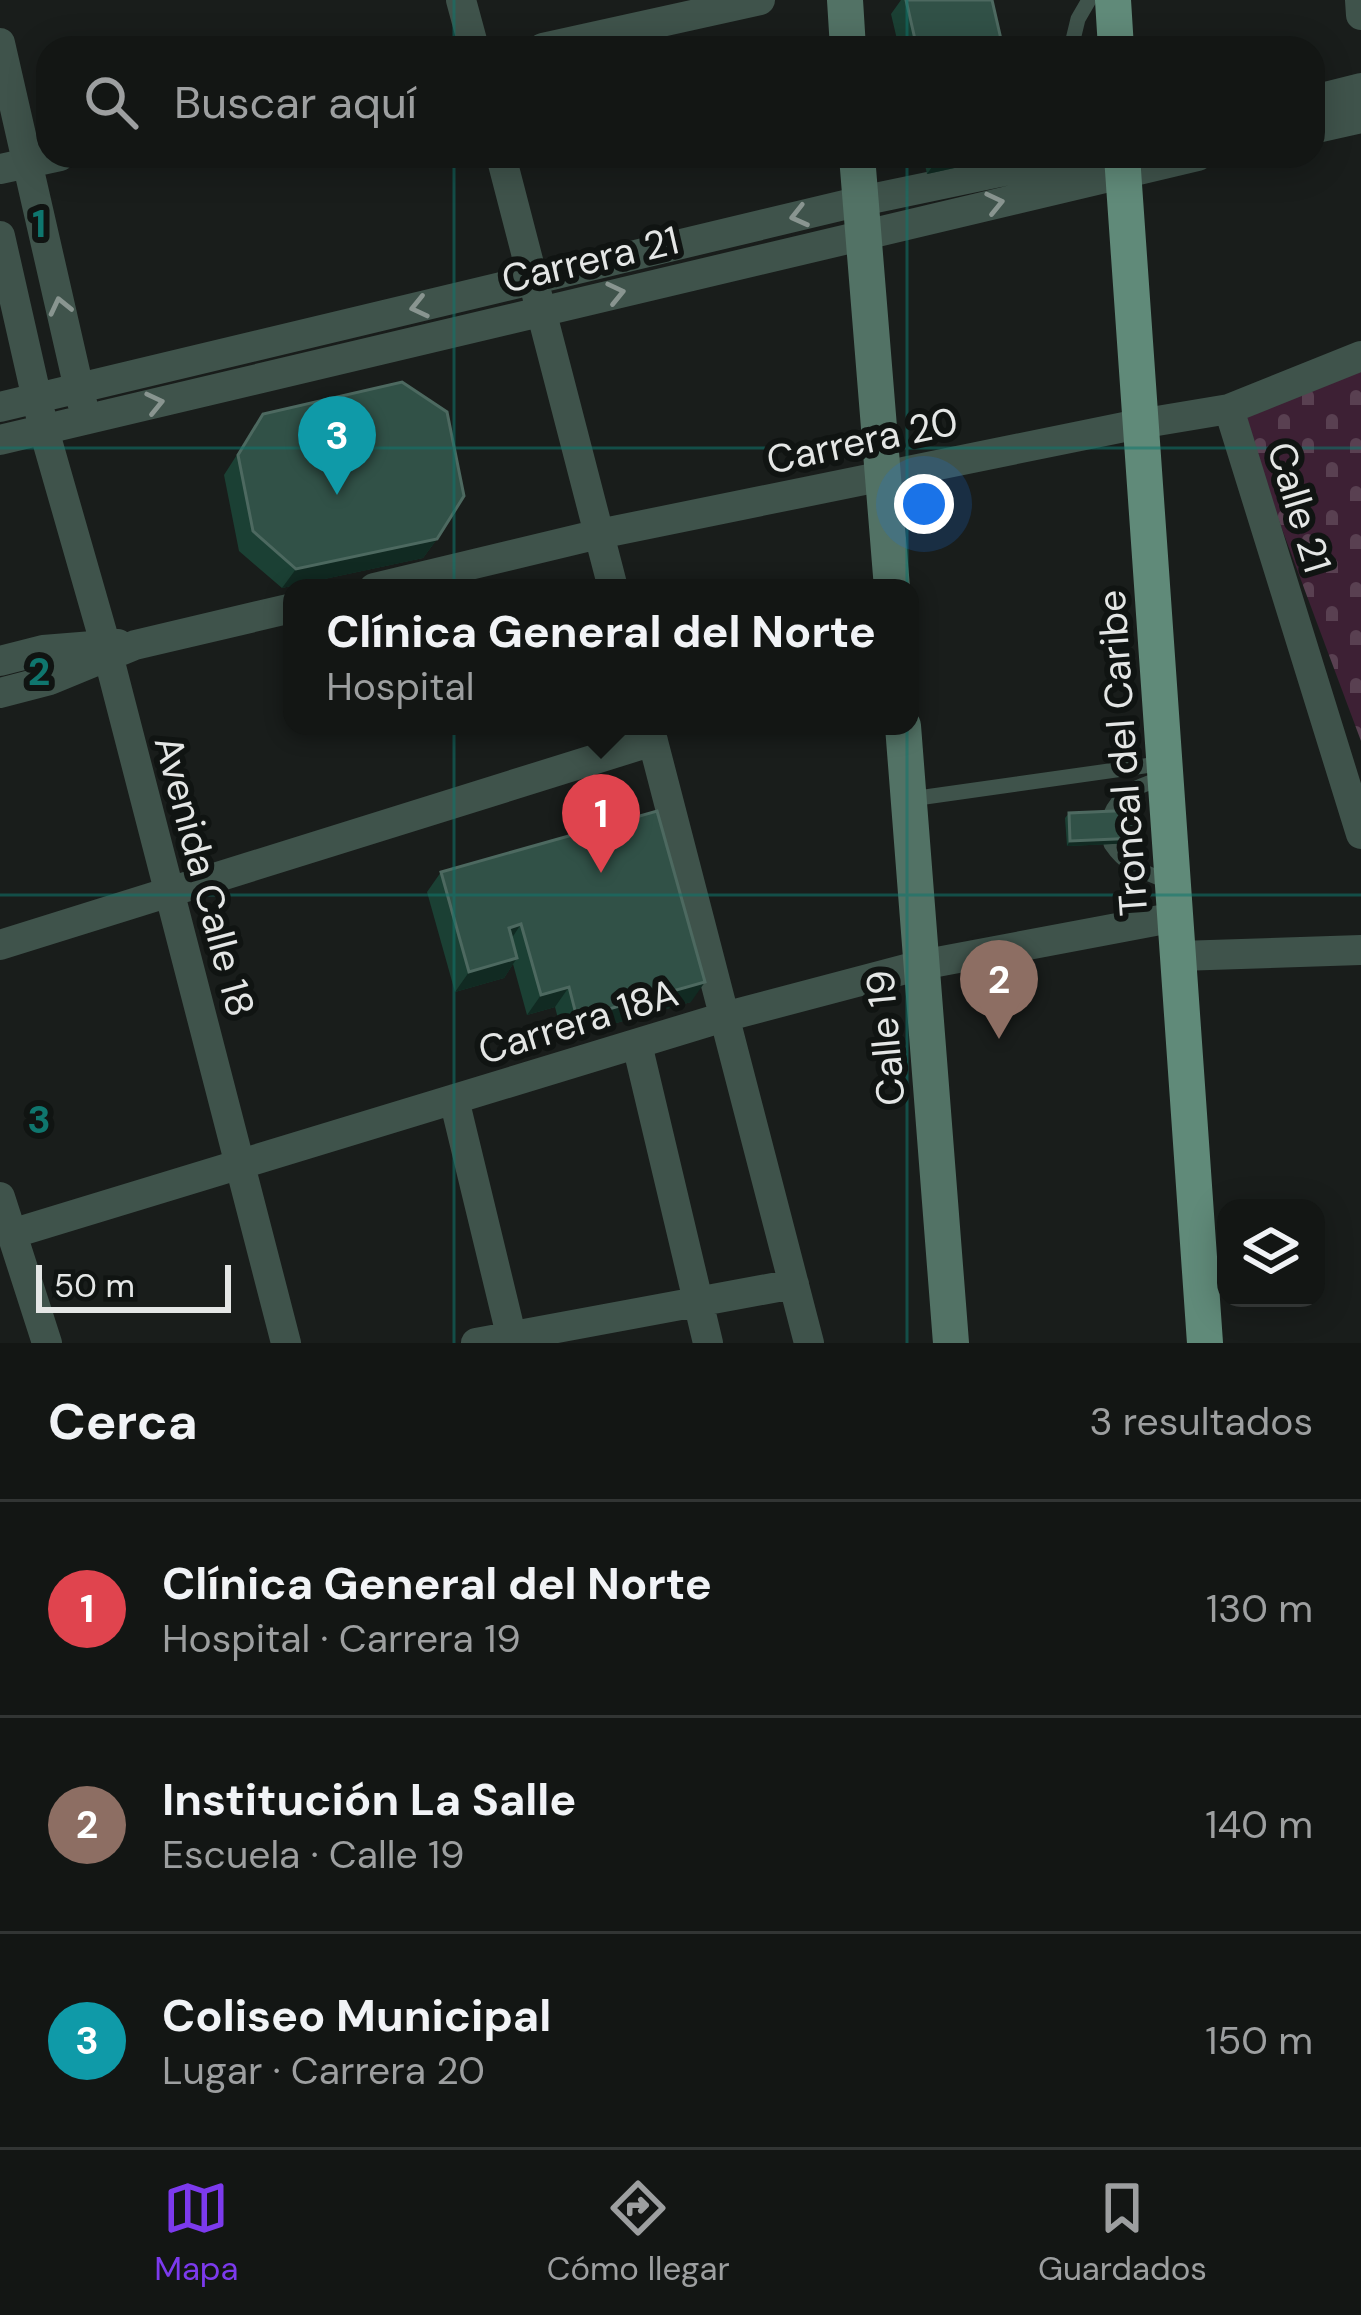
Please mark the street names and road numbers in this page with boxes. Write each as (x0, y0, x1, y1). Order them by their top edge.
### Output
street label: Carrera 21 (497, 214, 684, 305)
street label: Carrera 20 (762, 395, 962, 486)
street label: Calle 21 (1256, 436, 1343, 579)
street label: Troncal del Caribe (1086, 588, 1159, 918)
street label: Avenida Calle 18 (143, 730, 266, 1022)
street label: Carrera 18A (472, 967, 684, 1076)
street label: Calle 19 (854, 968, 917, 1108)

